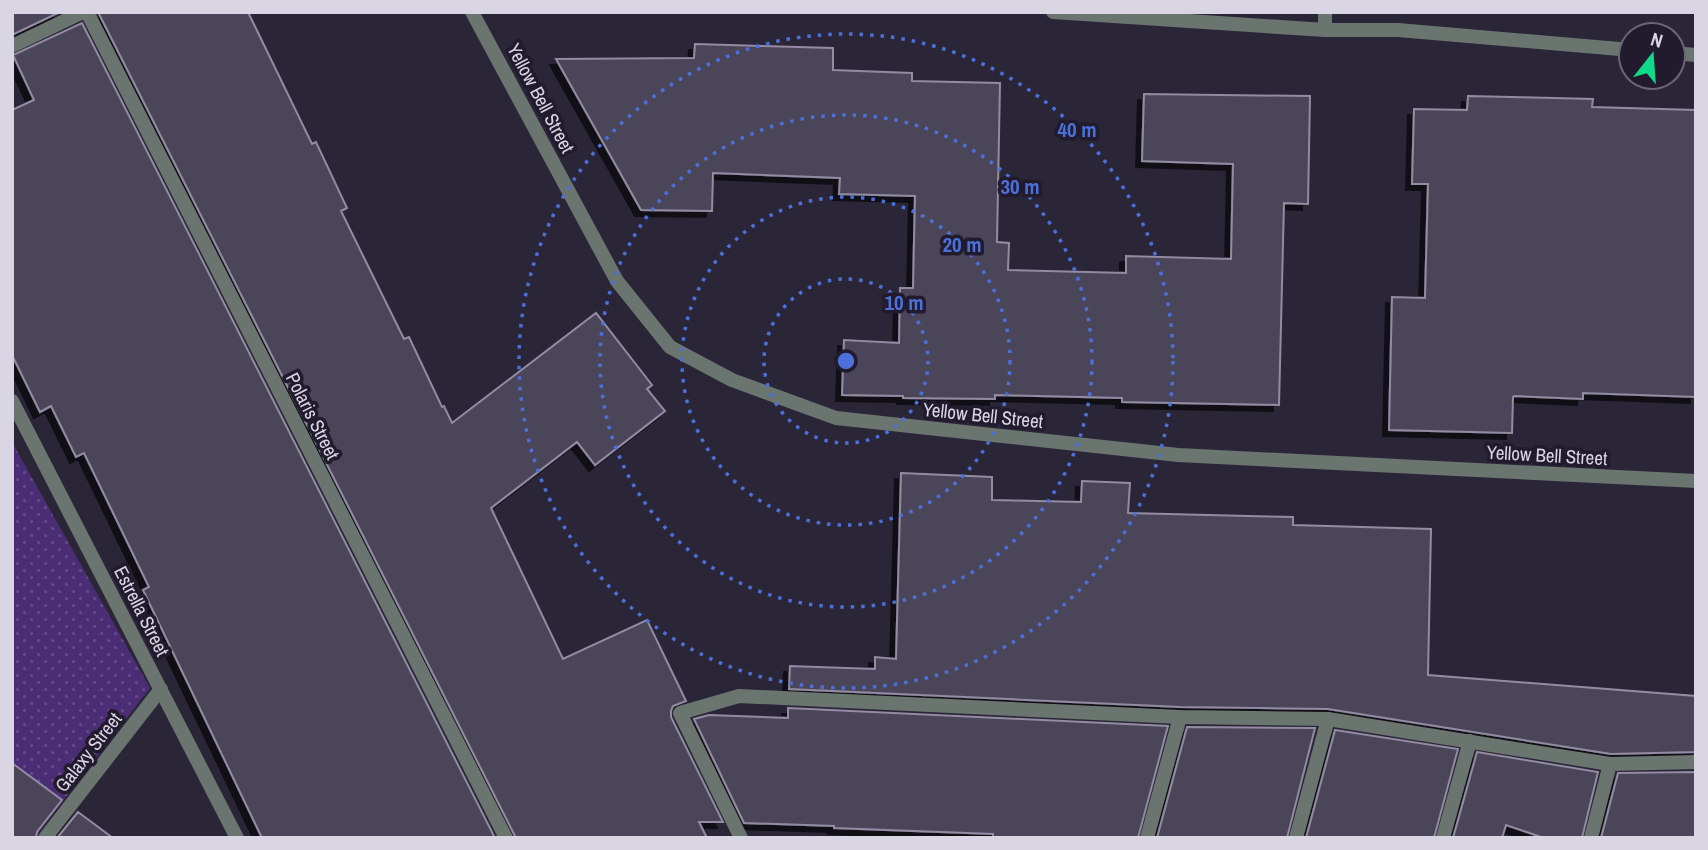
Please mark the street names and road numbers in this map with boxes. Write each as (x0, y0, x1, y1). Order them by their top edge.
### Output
street label: Yellow Bell Street (501, 39, 581, 158)
street label: Polaris Street (280, 368, 346, 465)
street label: Yellow Bell Street (922, 396, 1045, 434)
street label: Yellow Bell Street (1486, 439, 1609, 471)
street label: Estrella Street (108, 562, 176, 661)
street label: Galaxy Street (49, 706, 128, 797)

